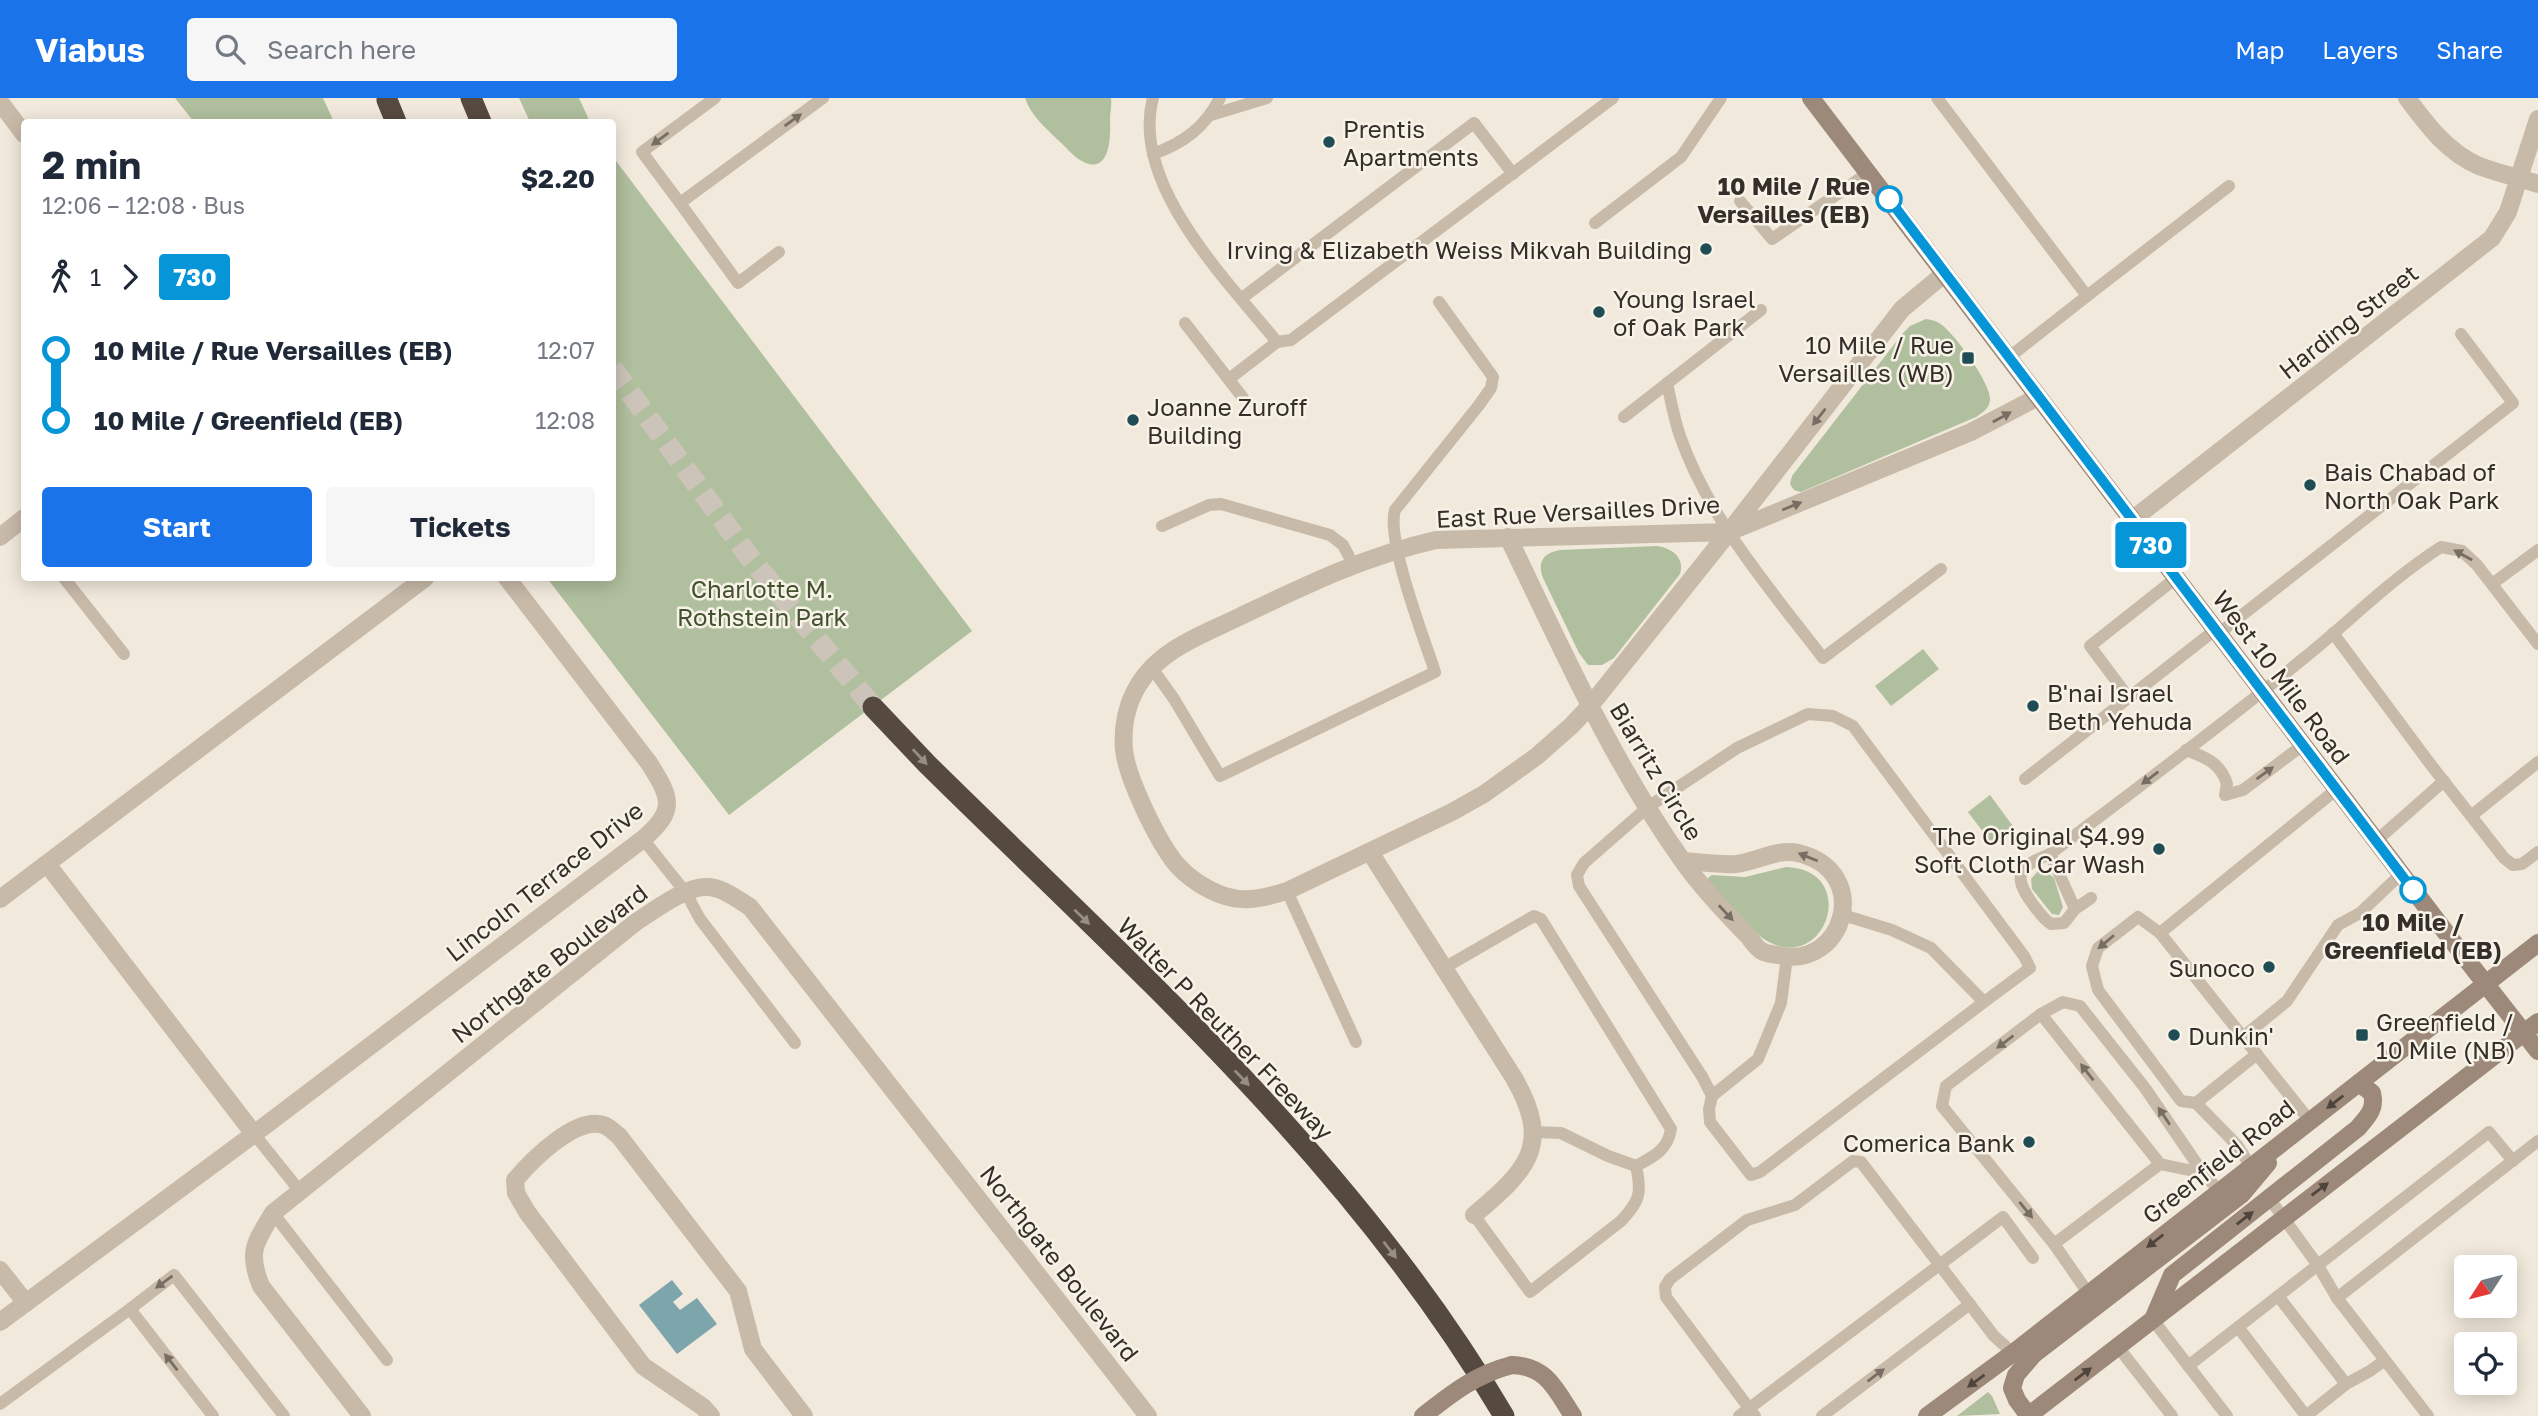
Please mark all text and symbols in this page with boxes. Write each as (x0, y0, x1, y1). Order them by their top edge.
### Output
search box (187, 18, 677, 81)
text: Viabus (35, 30, 145, 69)
icon: search (211, 30, 249, 68)
text: Search here (267, 34, 416, 65)
text: Map (2235, 35, 2284, 64)
text: Layers (2322, 35, 2398, 64)
text: Share (2436, 35, 2503, 64)
one-way arrow (784, 113, 802, 127)
place label: Prentis Apartments (1343, 114, 1479, 171)
one-way arrow (651, 131, 669, 145)
marker: Prentis Apartments (1321, 134, 1337, 150)
text: 2 min (42, 142, 141, 187)
text: $2.20 (521, 163, 595, 194)
place label: 10 Mile / Rue Versailles (EB) (1697, 171, 1870, 228)
marker: 10 Mile / Rue Versailles (EB) (1876, 186, 1902, 212)
text: 12:06 – 12:08 · Bus (42, 191, 245, 219)
place label: Irving & Elizabeth Weiss Mikvah Building (1226, 235, 1692, 264)
marker: Irving & Elizabeth Weiss Mikvah Building (1698, 241, 1714, 257)
icon: walk (42, 258, 80, 296)
icon: forward (111, 258, 149, 296)
street label: Harding Street (2273, 258, 2423, 384)
text: 730 (173, 262, 216, 291)
text: 1 (90, 263, 101, 291)
place label: Young Israel of Oak Park (1613, 284, 1755, 341)
marker: Young Israel of Oak Park (1591, 304, 1607, 320)
place label: 10 Mile / Rue Versailles (WB) (1778, 330, 1954, 387)
text: 10 Mile / Rue Versailles (EB) (94, 335, 453, 366)
text: 12:07 (537, 336, 595, 364)
marker: 10 Mile / Rue Versailles (WB) (1960, 350, 1976, 366)
place label: Joanne Zuroff Building (1147, 392, 1307, 449)
text: 10 Mile / Greenfield (EB) (94, 405, 403, 436)
text: 12:08 (535, 406, 595, 434)
one-way arrow (1811, 407, 1826, 425)
one-way arrow (1992, 411, 2011, 423)
marker: Joanne Zuroff Building (1125, 412, 1141, 428)
place label: Bais Chabad of North Oak Park (2324, 457, 2500, 514)
marker: Bais Chabad of North Oak Park (2302, 477, 2318, 493)
button: Start (42, 487, 312, 567)
button: Tickets (326, 487, 595, 567)
street label: East Rue Versailles Drive (1435, 489, 1721, 533)
one-way arrow (1782, 500, 1803, 511)
line badge: 730 (2111, 522, 2191, 568)
text: 730 (2129, 530, 2173, 559)
one-way arrow (2453, 550, 2473, 562)
park label: Charlotte M. Rothstein Park (677, 574, 847, 631)
street label: West 10 Mile Road (2207, 584, 2357, 770)
place label: B'nai Israel Beth Yehuda (2047, 678, 2192, 735)
street label: Biarritz Circle (1604, 697, 1710, 845)
marker: B'nai Israel Beth Yehuda (2025, 698, 2041, 714)
one-way arrow (912, 748, 928, 766)
one-way arrow (2256, 766, 2274, 781)
one-way arrow (2141, 770, 2159, 784)
street label: Lincoln Terrace Drive (440, 795, 648, 967)
place label: The Original $4.99 Soft Cloth Car Wash (1914, 821, 2145, 878)
marker: The Original $4.99 Soft Cloth Car Wash (2151, 841, 2167, 857)
one-way arrow (1798, 851, 1819, 862)
marker: 10 Mile / Greenfield (EB) (2400, 877, 2426, 903)
street label: Northgate Boulevard (445, 878, 653, 1048)
one-way arrow (1718, 905, 1735, 922)
place label: 10 Mile / Greenfield (EB) (2324, 907, 2502, 964)
one-way arrow (1073, 908, 1090, 925)
street label: Walter P Reuther Freeway (1112, 911, 1340, 1145)
one-way arrow (2098, 934, 2115, 949)
place label: Sunoco (2168, 953, 2255, 982)
marker: Sunoco (2261, 959, 2277, 975)
place label: Greenfield / 10 Mile (NB) (2376, 1007, 2516, 1064)
place label: Dunkin' (2188, 1021, 2274, 1050)
marker: Dunkin' (2166, 1027, 2182, 1043)
marker: Greenfield / 10 Mile (NB) (2354, 1027, 2370, 1043)
one-way arrow (1996, 1034, 2014, 1048)
one-way arrow (2080, 1064, 2095, 1082)
one-way arrow (1234, 1069, 1251, 1086)
street label: Greenfield Road (2136, 1093, 2300, 1229)
one-way arrow (2326, 1094, 2344, 1108)
one-way arrow (2157, 1107, 2171, 1125)
place label: Comerica Bank (1843, 1128, 2015, 1157)
marker: Comerica Bank (2021, 1134, 2037, 1150)
street label: Northgate Boulevard (975, 1159, 1145, 1367)
one-way arrow (2311, 1182, 2329, 1196)
one-way arrow (2018, 1202, 2033, 1219)
one-way arrow (2236, 1211, 2254, 1225)
one-way arrow (2147, 1234, 2165, 1249)
one-way arrow (1383, 1241, 1398, 1259)
north arrow (2454, 1255, 2516, 1318)
map controls (2454, 1255, 2517, 1395)
one-way arrow (155, 1275, 174, 1289)
button: locate (2454, 1332, 2517, 1395)
one-way arrow (165, 1353, 179, 1371)
one-way arrow (2073, 1367, 2092, 1381)
one-way arrow (1867, 1368, 1885, 1382)
one-way arrow (1967, 1373, 1985, 1388)

